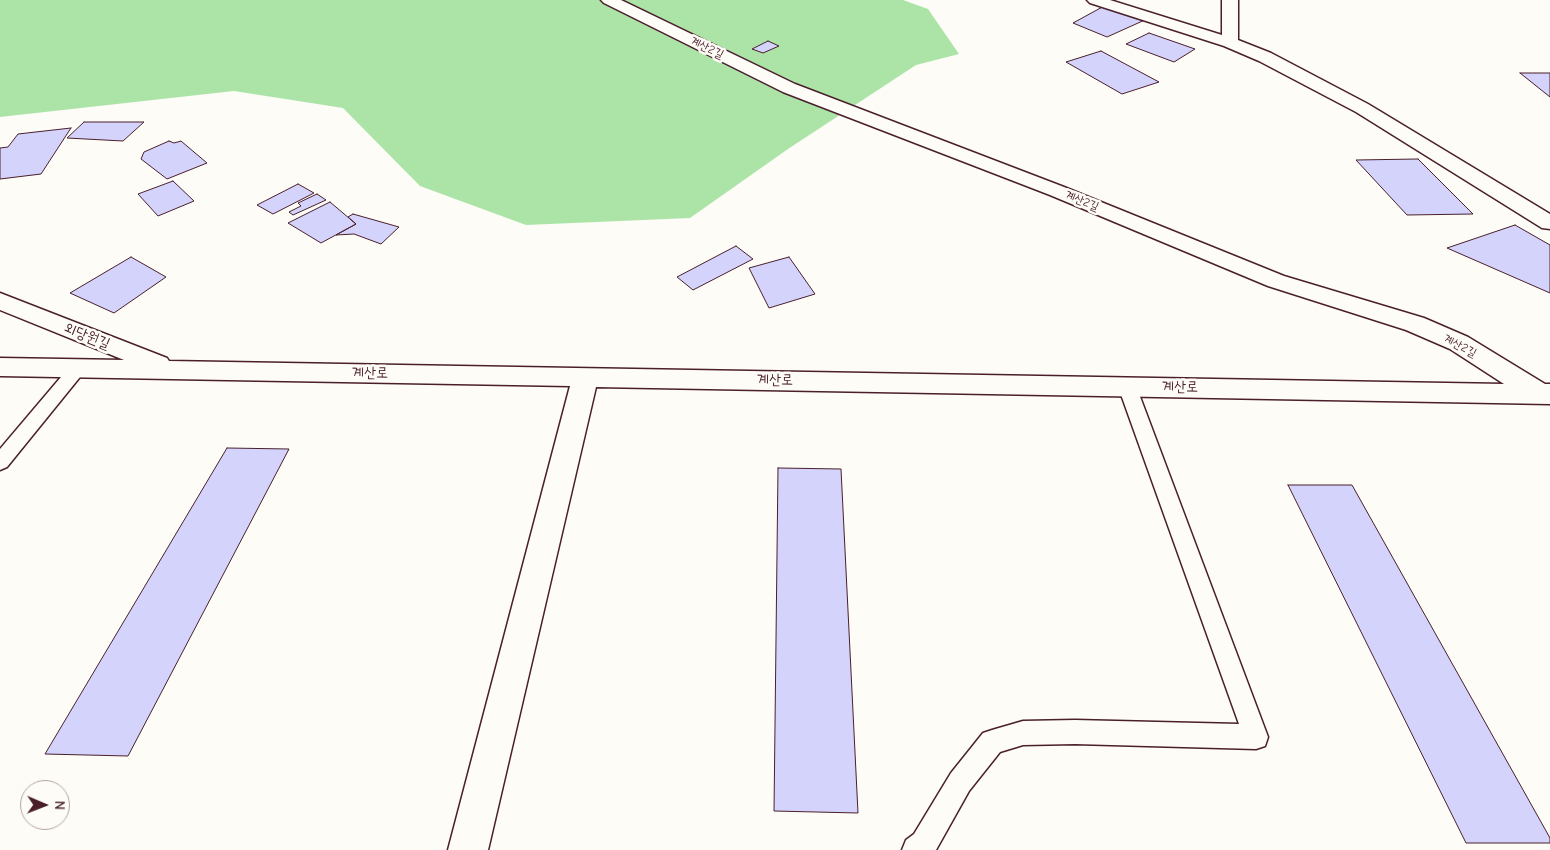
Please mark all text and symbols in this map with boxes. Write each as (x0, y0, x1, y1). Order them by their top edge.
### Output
street label: 계산2길 (688, 34, 726, 62)
street label: 계산2길 (1063, 188, 1101, 214)
street label: 외당원길 (61, 319, 113, 353)
street label: 계산2길 (1441, 331, 1479, 361)
street label: 계산로 (352, 364, 388, 382)
street label: 계산로 (757, 371, 793, 389)
street label: 계산로 (1162, 378, 1198, 396)
north arrow (20, 780, 70, 830)
text: N (51, 801, 68, 810)

